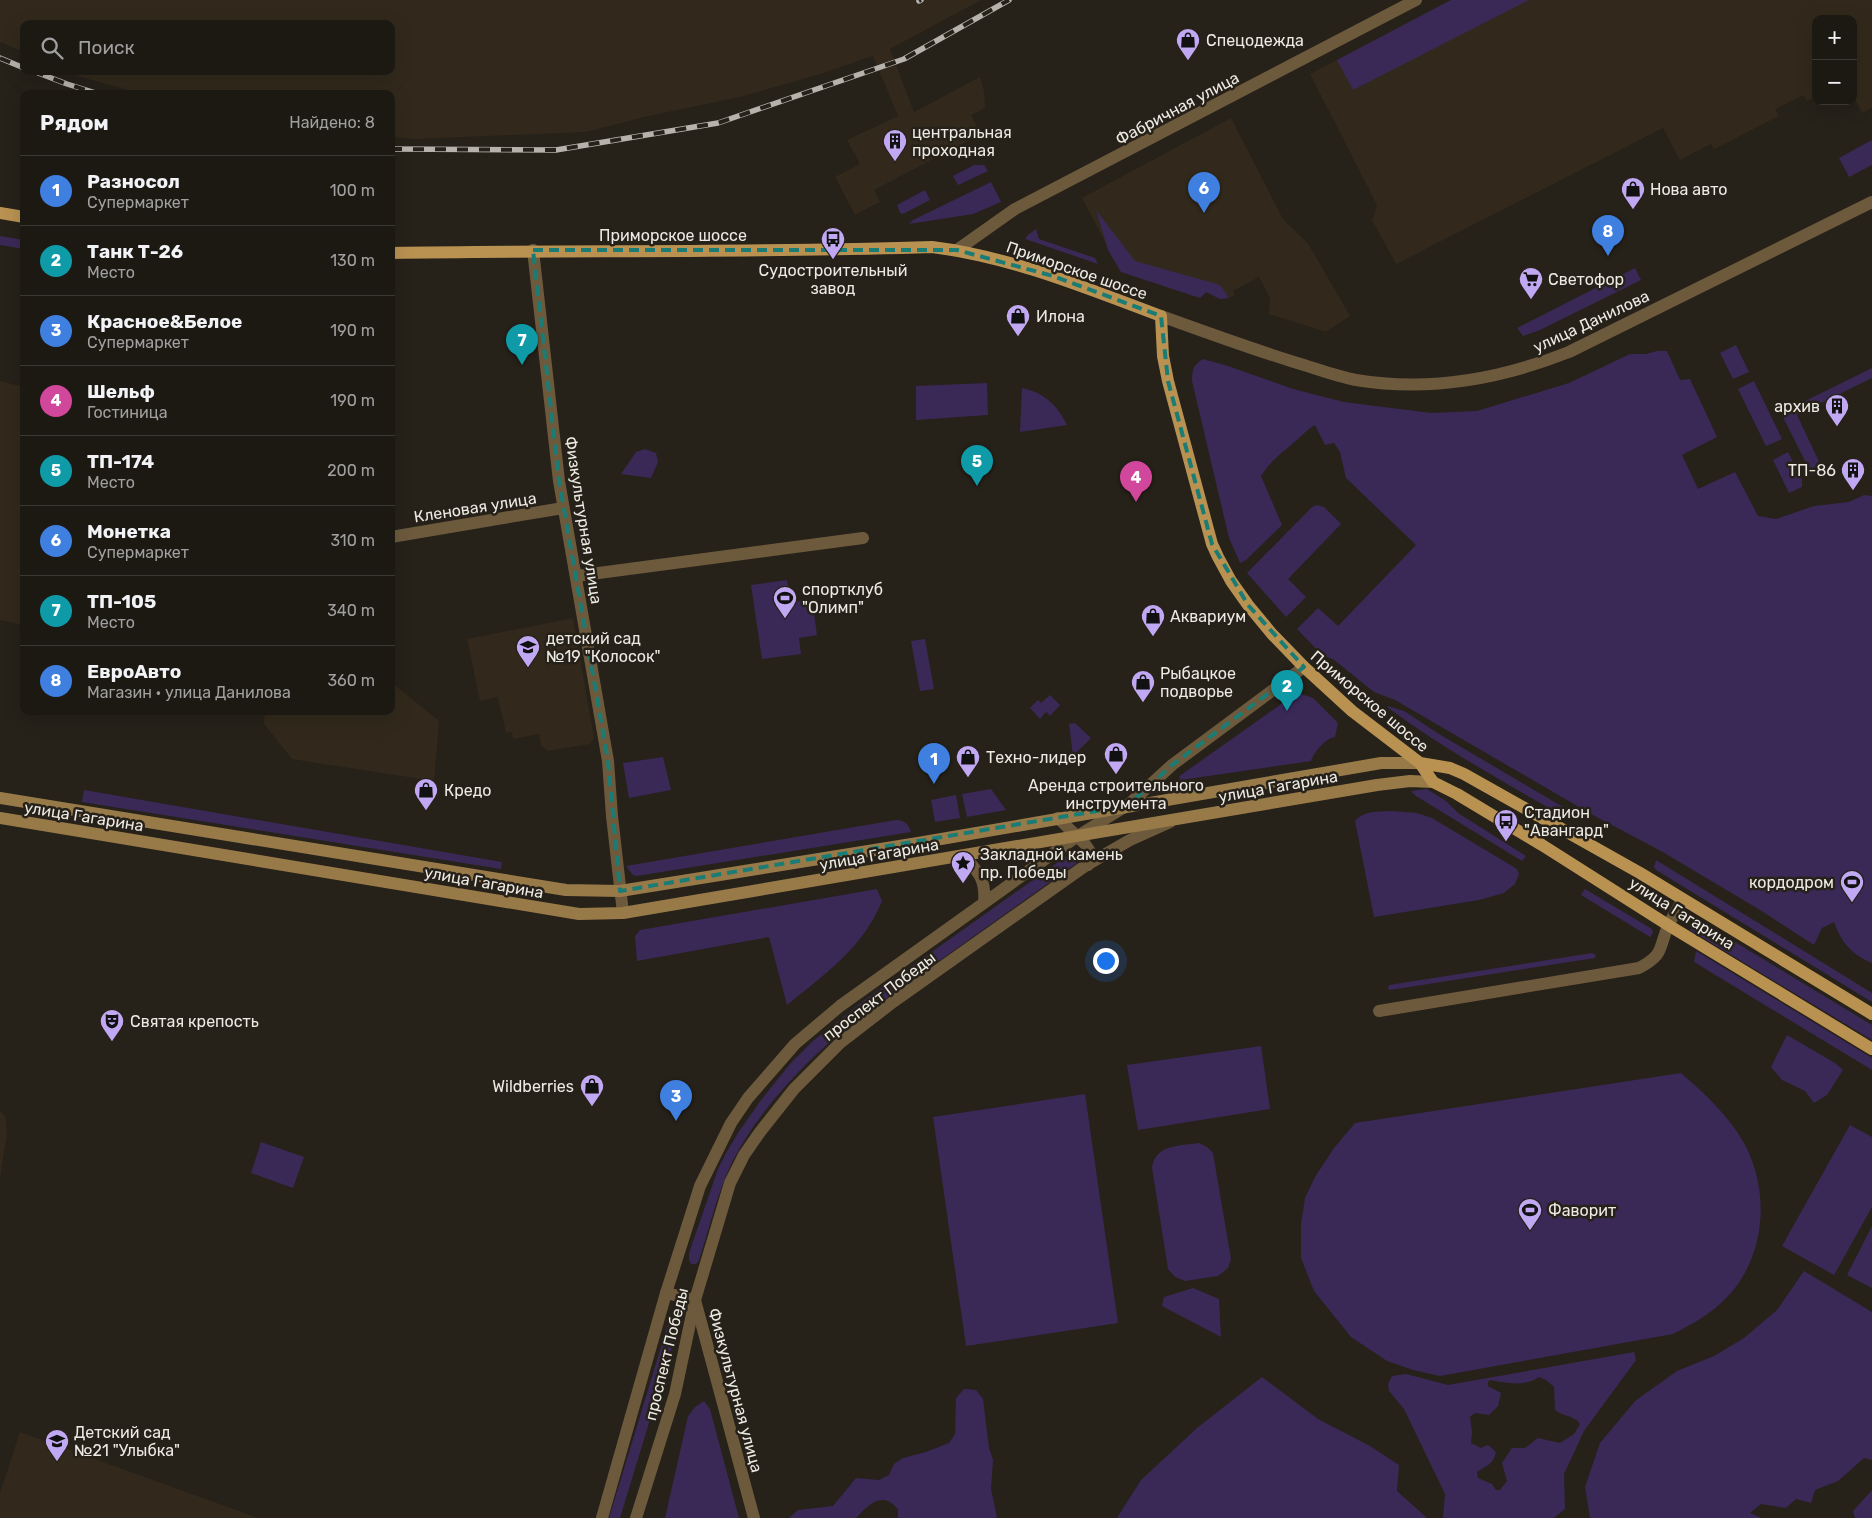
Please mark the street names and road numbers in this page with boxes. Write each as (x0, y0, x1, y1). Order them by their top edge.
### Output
street label: Фабричная улица (1112, 68, 1242, 149)
street label: Приморское шоссе (599, 226, 747, 245)
street label: Приморское шоссе (1004, 237, 1150, 304)
street label: улица Данилова (1530, 286, 1652, 357)
street label: Физкультурная улица (561, 435, 606, 605)
street label: Кленовая улица (412, 488, 538, 527)
street label: Приморское шоссе (1307, 647, 1432, 756)
street label: улица Гагарина (1217, 767, 1339, 806)
street label: улица Гагарина (23, 798, 145, 835)
street label: улица Гагарина (818, 835, 940, 874)
street label: улица Гагарина (423, 863, 545, 902)
street label: улица Гагарина (1626, 873, 1738, 953)
street label: проспект Победы (819, 948, 939, 1045)
street label: проспект Победы (641, 1286, 692, 1422)
street label: Физкультурная улица (704, 1306, 767, 1474)

